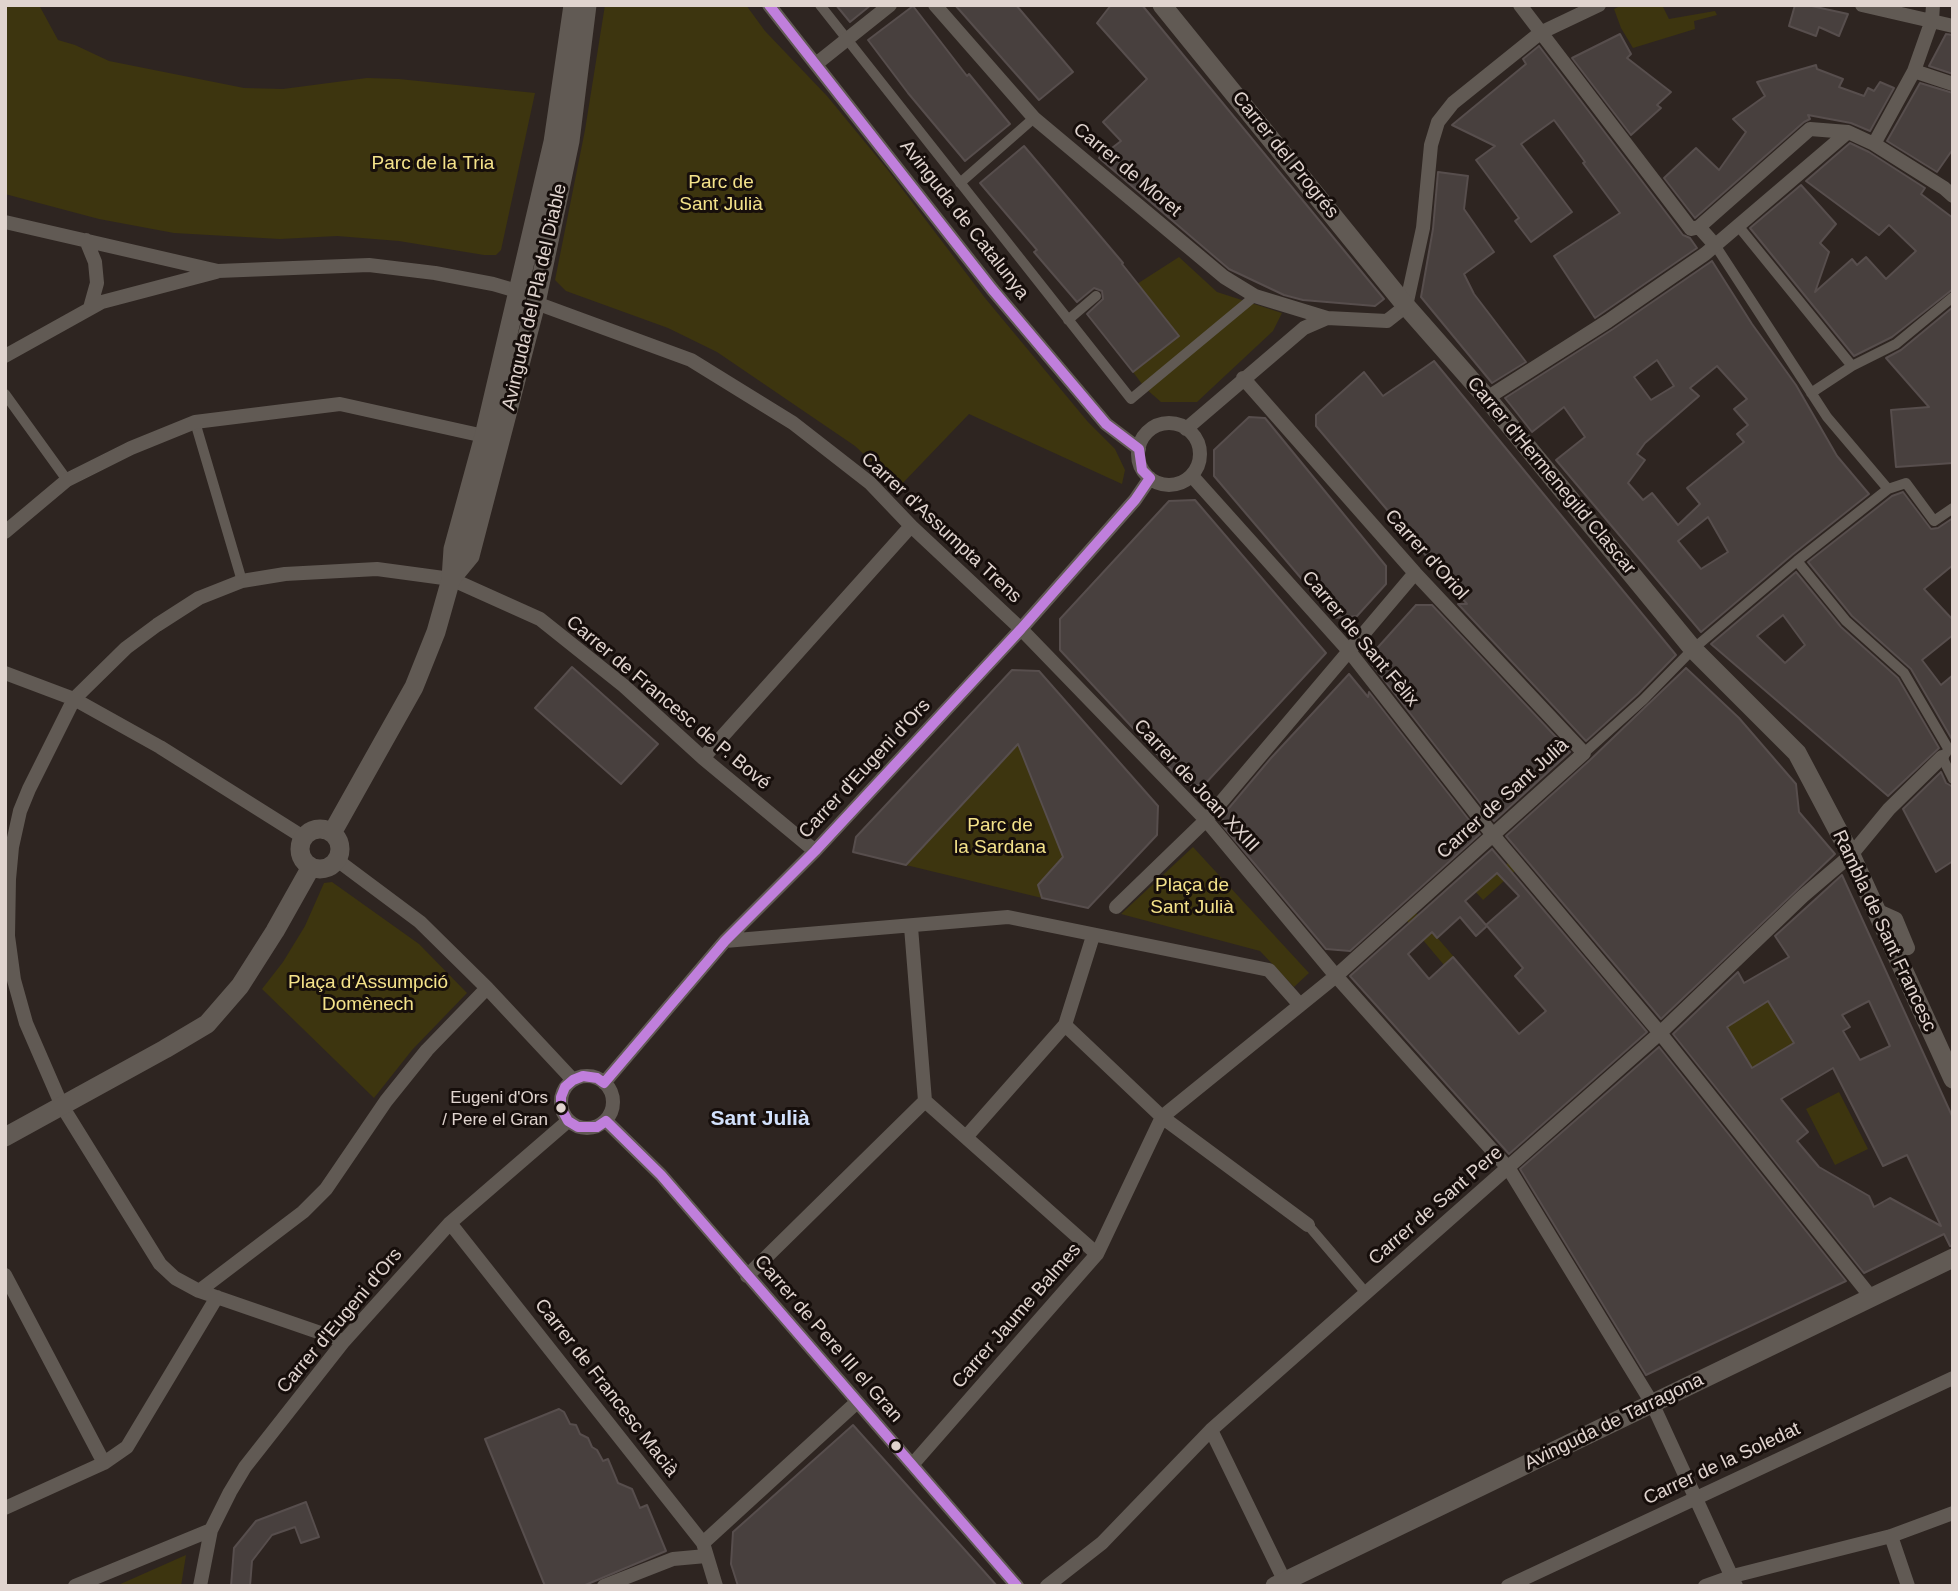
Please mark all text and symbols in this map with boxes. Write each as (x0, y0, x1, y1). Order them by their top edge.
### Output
street label: Carrer del Progrés (1227, 87, 1343, 223)
street label: Carrer de Moret (1068, 118, 1186, 222)
street label: Avinguda de Catalunya (895, 136, 1033, 304)
park label: Parc de la Tria (372, 153, 494, 175)
park label: Parc de Sant Julià (679, 172, 763, 216)
street label: Avinguda del Pla del Diable (498, 181, 572, 413)
street label: Carrer d'Hermenegild Clascar (1462, 373, 1640, 579)
street label: Carrer d'Assumpta Trens (856, 448, 1026, 608)
street label: Carrer d'Oriol (1380, 505, 1472, 605)
street label: Carrer de Sant Fèlix (1297, 567, 1423, 711)
street label: Carrer de Francesc de P. Bové (561, 611, 775, 795)
street label: Carrer d'Eugeni d'Ors (794, 694, 936, 844)
street label: Carrer de Joan XXIII (1129, 715, 1263, 857)
street label: Carrer de Sant Julià (1433, 734, 1573, 864)
park label: Parc de la Sardana (954, 815, 1046, 859)
street label: Rambla de Sant Francesc (1827, 827, 1941, 1035)
park label: Plaça de Sant Julià (1150, 875, 1234, 919)
park label: Plaça d'Assumpció Domènech (288, 972, 448, 1016)
place label: Eugeni d'Ors / Pere el Gran (442, 1088, 548, 1128)
marker: Eugeni d'Ors / Pere el Gran (554, 1101, 568, 1115)
district label: Sant Julià (710, 1106, 810, 1132)
street label: Carrer de Sant Pere (1364, 1142, 1508, 1270)
street label: Carrer Jaume Balmes (948, 1239, 1086, 1393)
street label: Carrer d'Eugeni d'Ors (273, 1244, 407, 1398)
street label: Carrer de Pere III el Gran (749, 1251, 907, 1427)
street label: Carrer de Francesc Macià (529, 1294, 683, 1482)
street label: Avinguda de Tarragona (1521, 1369, 1707, 1475)
street label: Carrer de la Soledat (1640, 1418, 1804, 1510)
unlabelled marker (889, 1439, 903, 1453)

